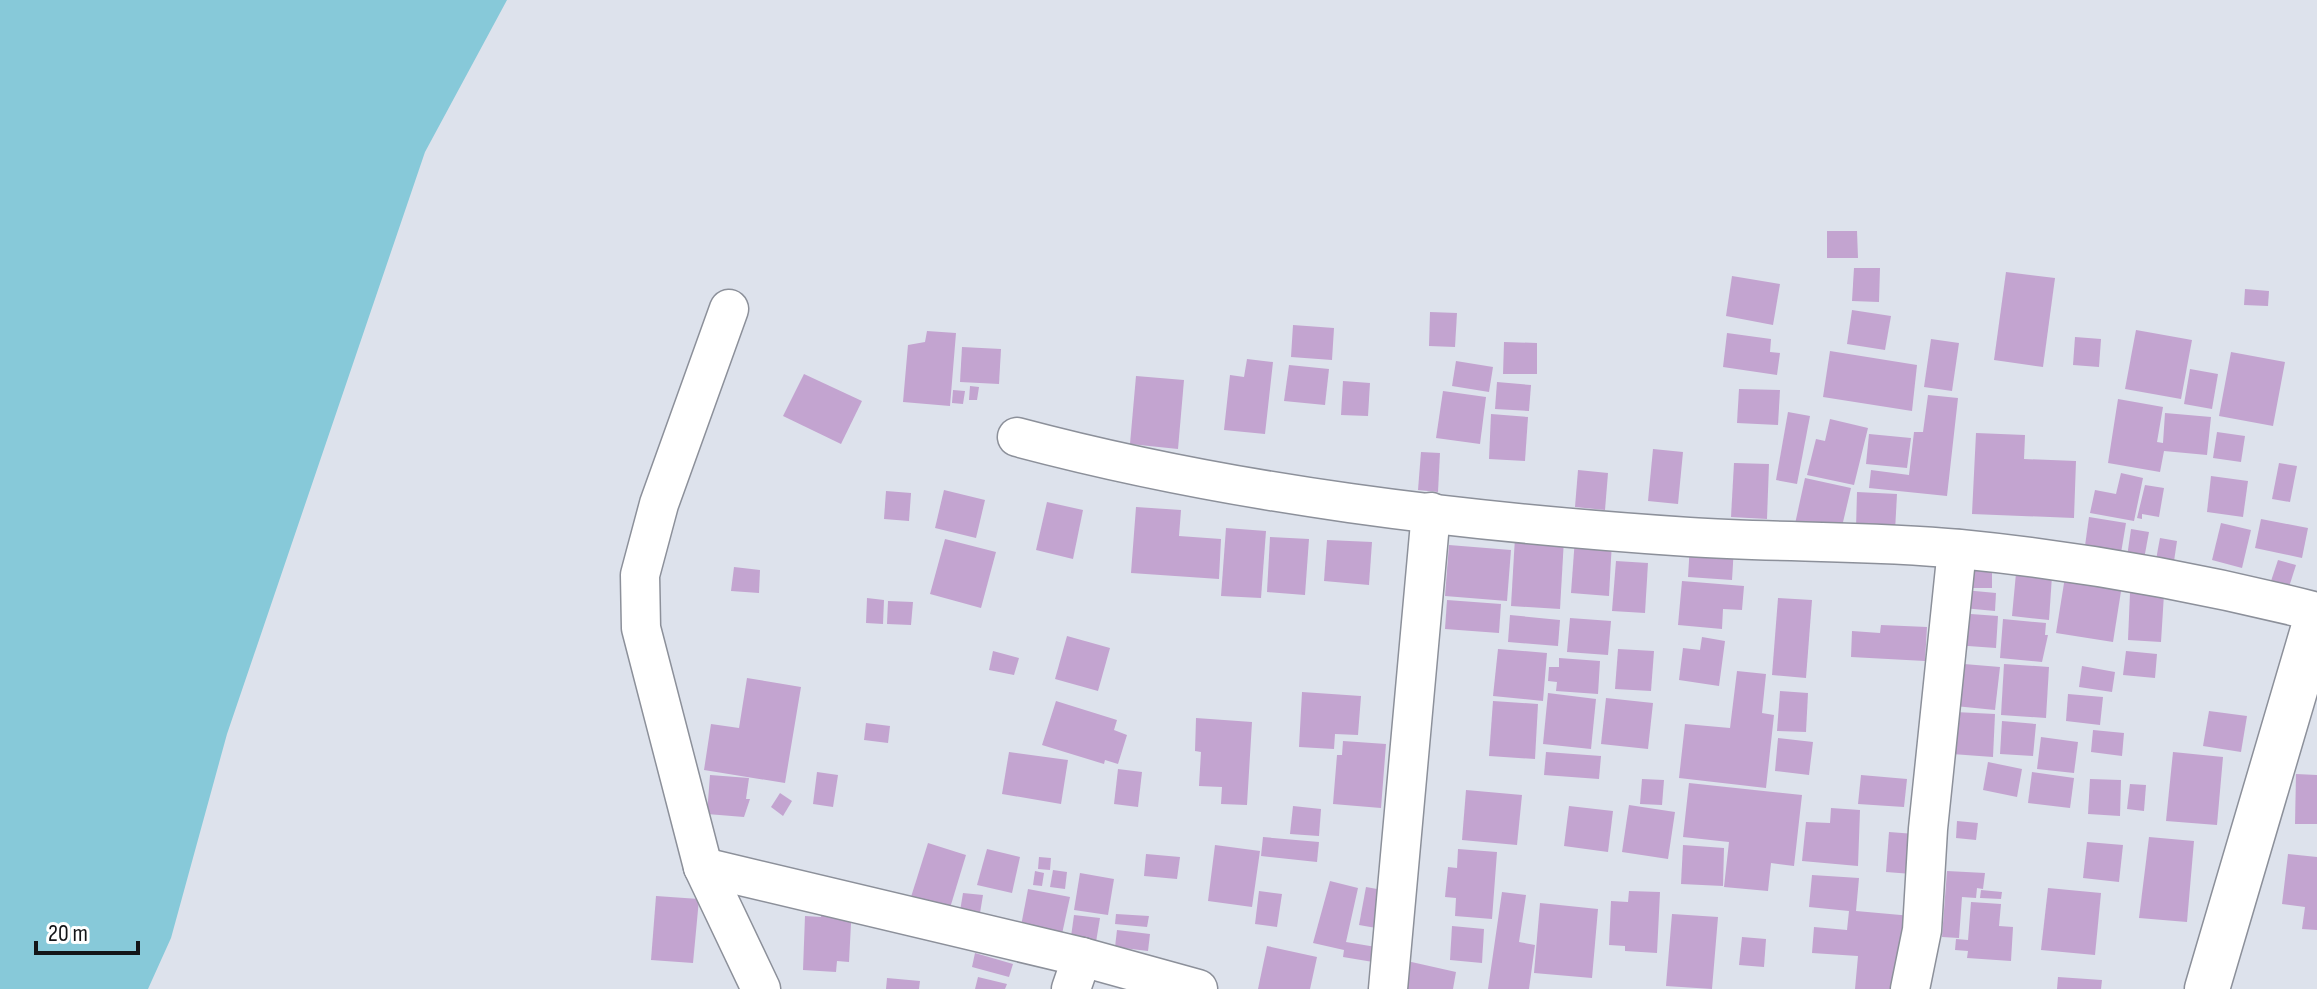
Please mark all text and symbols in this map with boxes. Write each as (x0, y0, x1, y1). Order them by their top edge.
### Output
scale bar (36, 905, 138, 955)
text: 20 m (48, 919, 88, 948)

